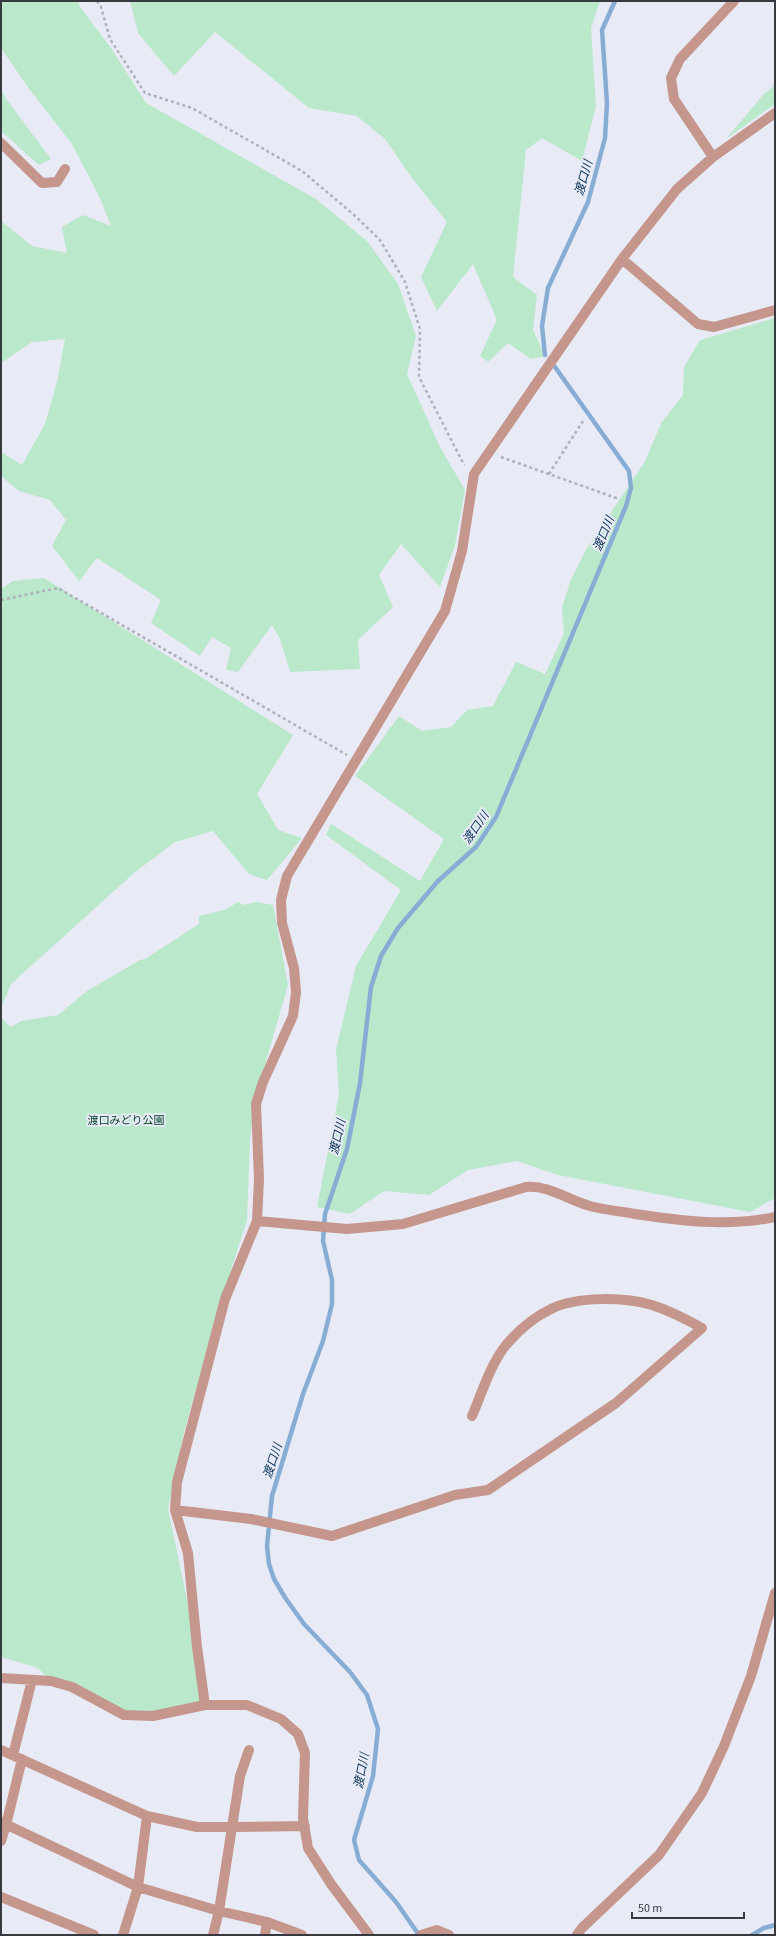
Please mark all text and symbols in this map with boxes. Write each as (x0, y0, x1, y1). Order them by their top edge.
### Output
water label: 渡口川 (571, 156, 598, 198)
water label: 渡口川 (589, 512, 620, 554)
water label: 渡口川 (459, 807, 494, 848)
park label: 渡口みどり公園 (88, 1113, 165, 1128)
water label: 渡口川 (326, 1116, 351, 1156)
water label: 渡口川 (259, 1439, 287, 1481)
water label: 渡口川 (350, 1750, 374, 1790)
scale bar (632, 1894, 744, 1920)
text: 50 m (638, 1900, 662, 1917)

